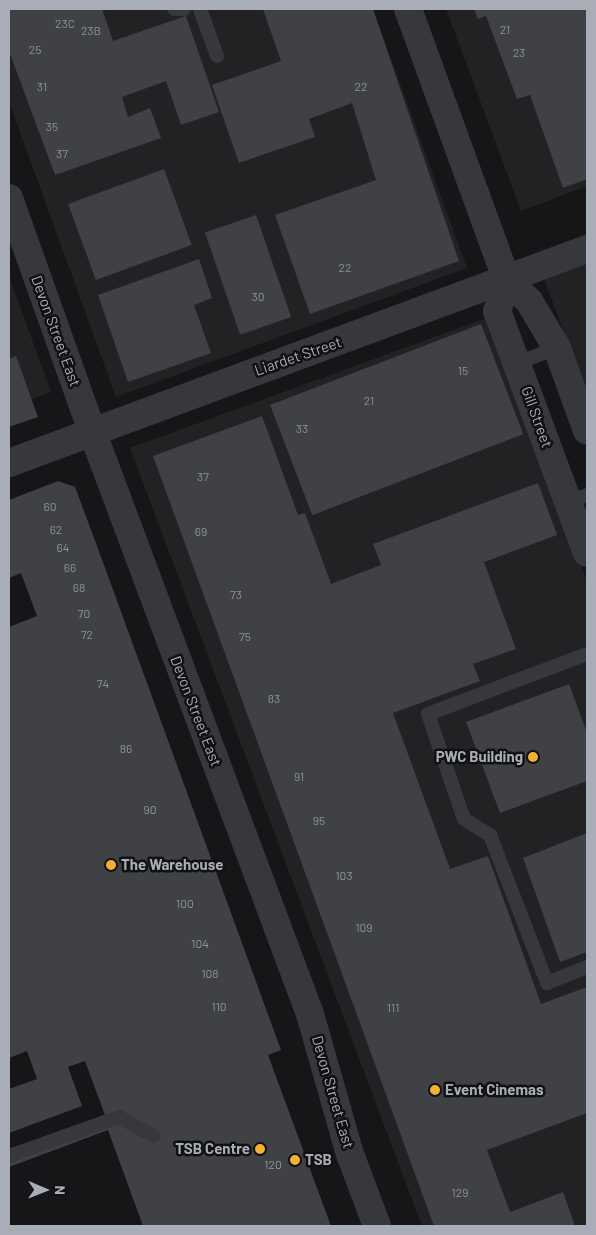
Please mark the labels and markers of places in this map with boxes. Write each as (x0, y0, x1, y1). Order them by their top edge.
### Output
place label: PWC Building (436, 748, 523, 766)
marker: PWC Building (527, 751, 539, 763)
place label: The Warehouse (121, 856, 223, 874)
marker: The Warehouse (105, 859, 117, 871)
place label: Event Cinemas (445, 1081, 543, 1099)
marker: Event Cinemas (429, 1084, 441, 1096)
place label: TSB Centre (175, 1140, 250, 1158)
marker: TSB Centre (254, 1143, 266, 1155)
place label: TSB (305, 1151, 332, 1169)
marker: TSB (289, 1154, 301, 1166)

